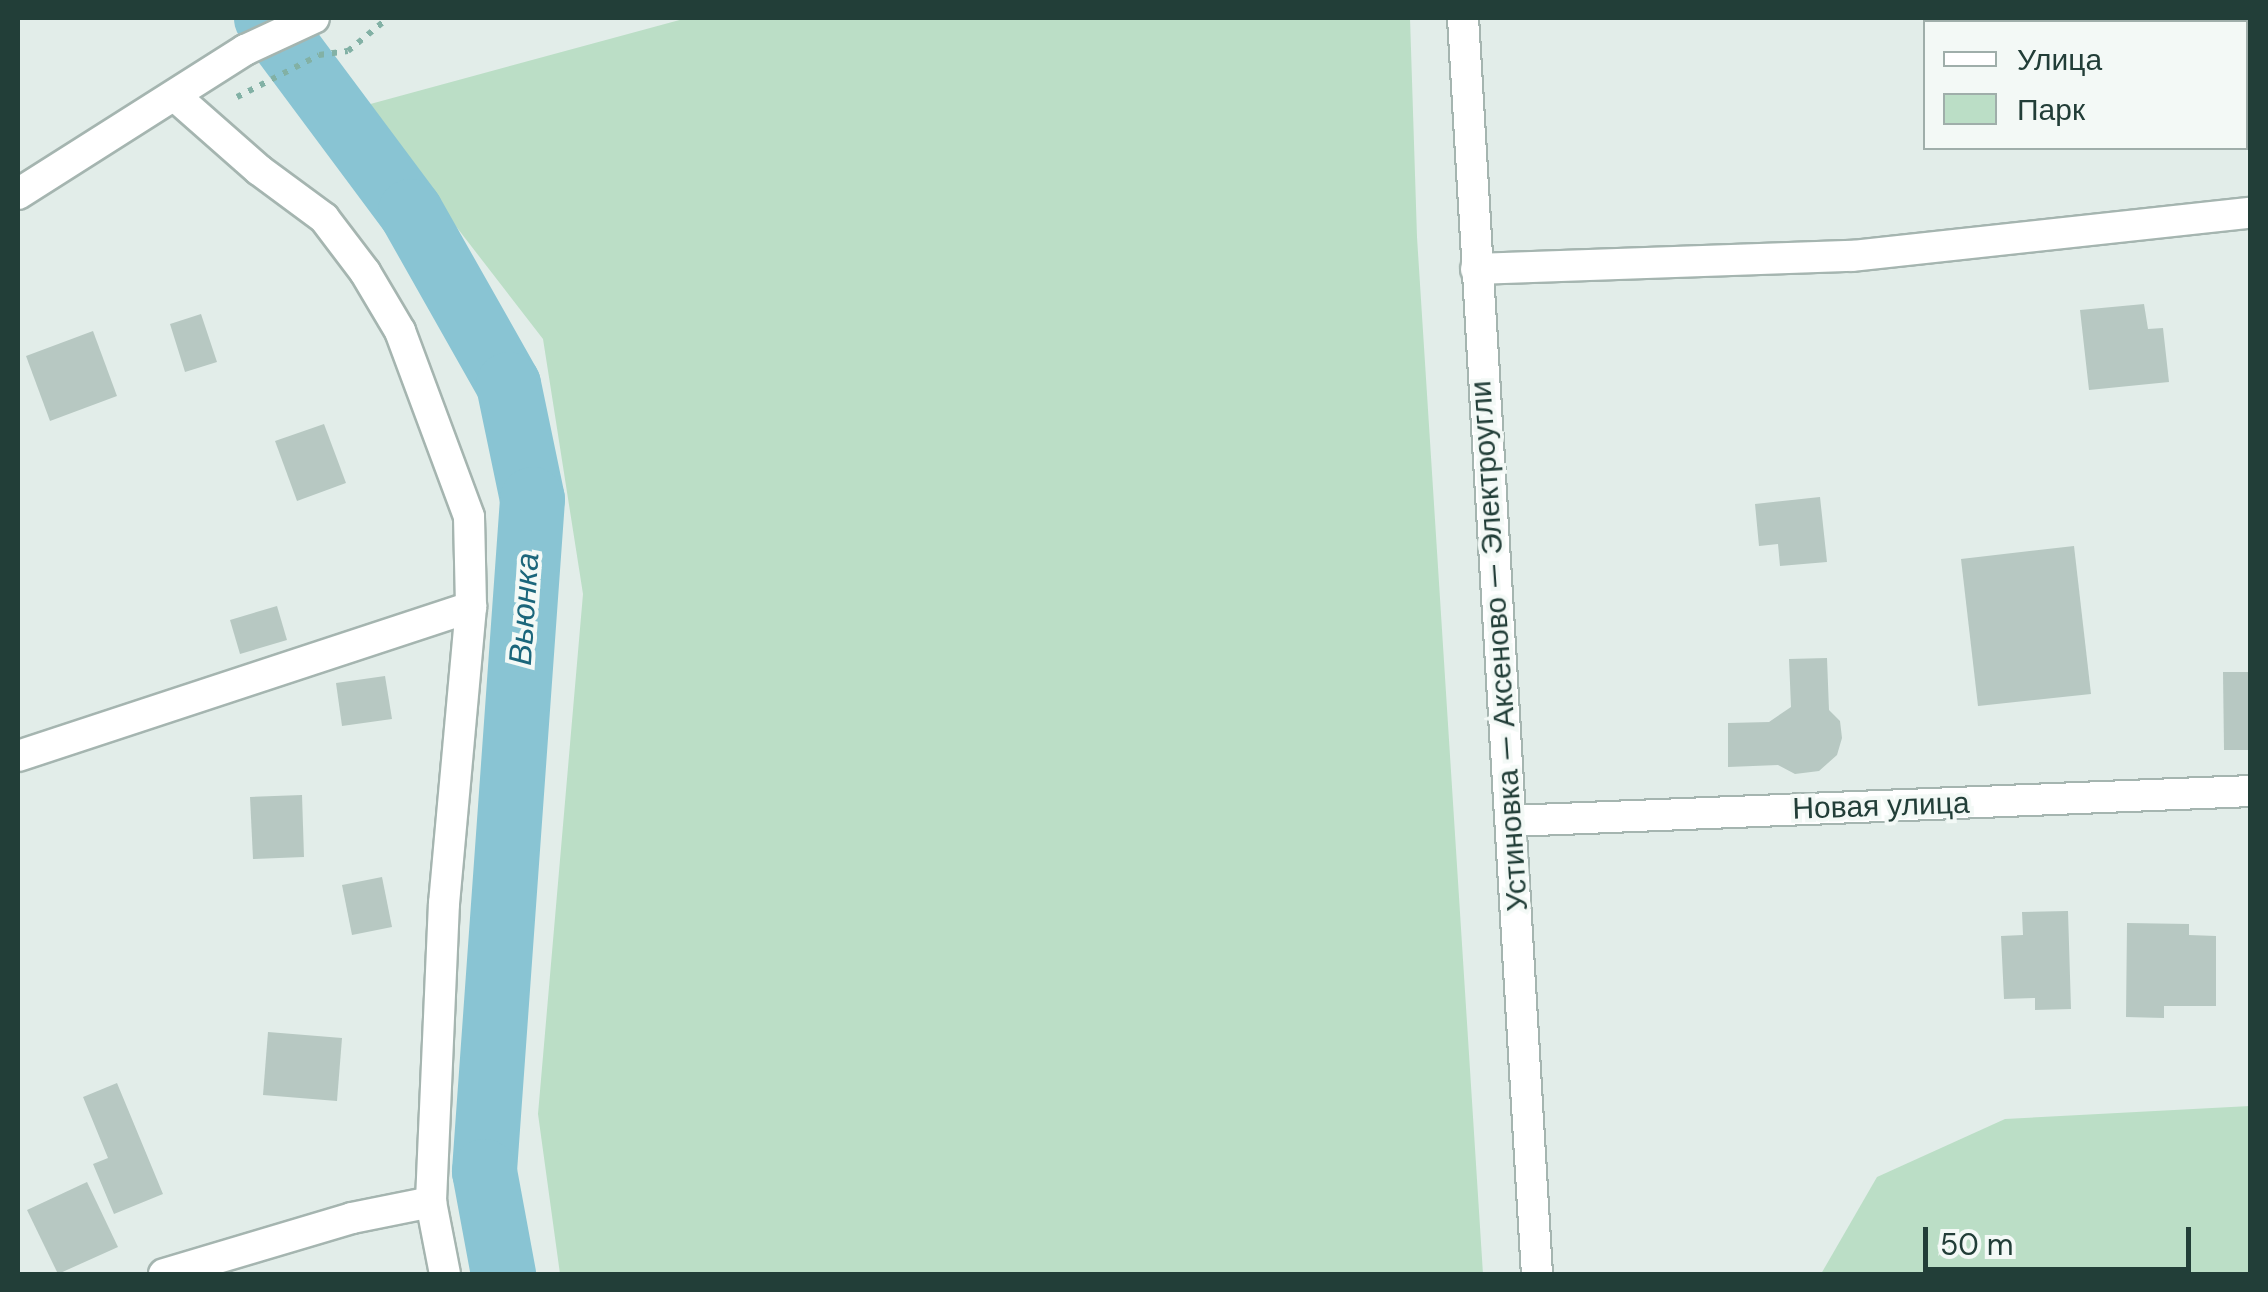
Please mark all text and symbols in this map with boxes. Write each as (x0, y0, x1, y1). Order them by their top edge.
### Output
legend (1923, 20, 2248, 150)
text: Улица (2017, 40, 2102, 79)
text: Парк (2017, 90, 2085, 129)
street label: Устиновка — Аксеново — Электроугли (1462, 380, 1536, 912)
water label: Вьюнка (501, 551, 547, 667)
street label: Новая улица (1792, 785, 1970, 827)
scale bar (1928, 1207, 2196, 1269)
text: 50 m (1940, 1225, 2014, 1264)

